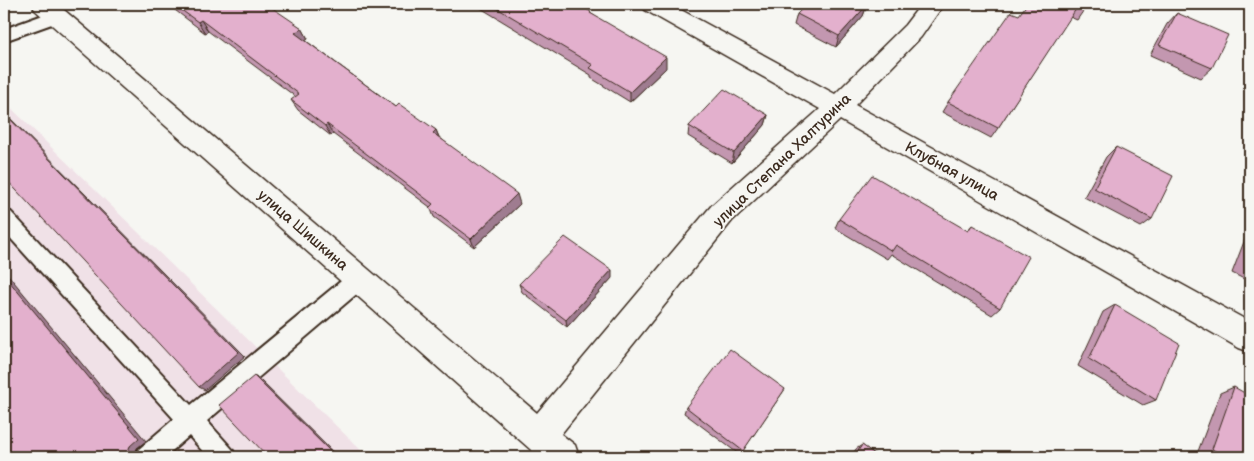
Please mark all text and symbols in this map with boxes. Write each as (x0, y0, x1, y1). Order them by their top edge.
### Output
street label: улица Степана Халтурина (709, 89, 855, 231)
street label: Клубная улица (901, 138, 1002, 205)
street label: улица Шишкина (254, 186, 352, 275)

